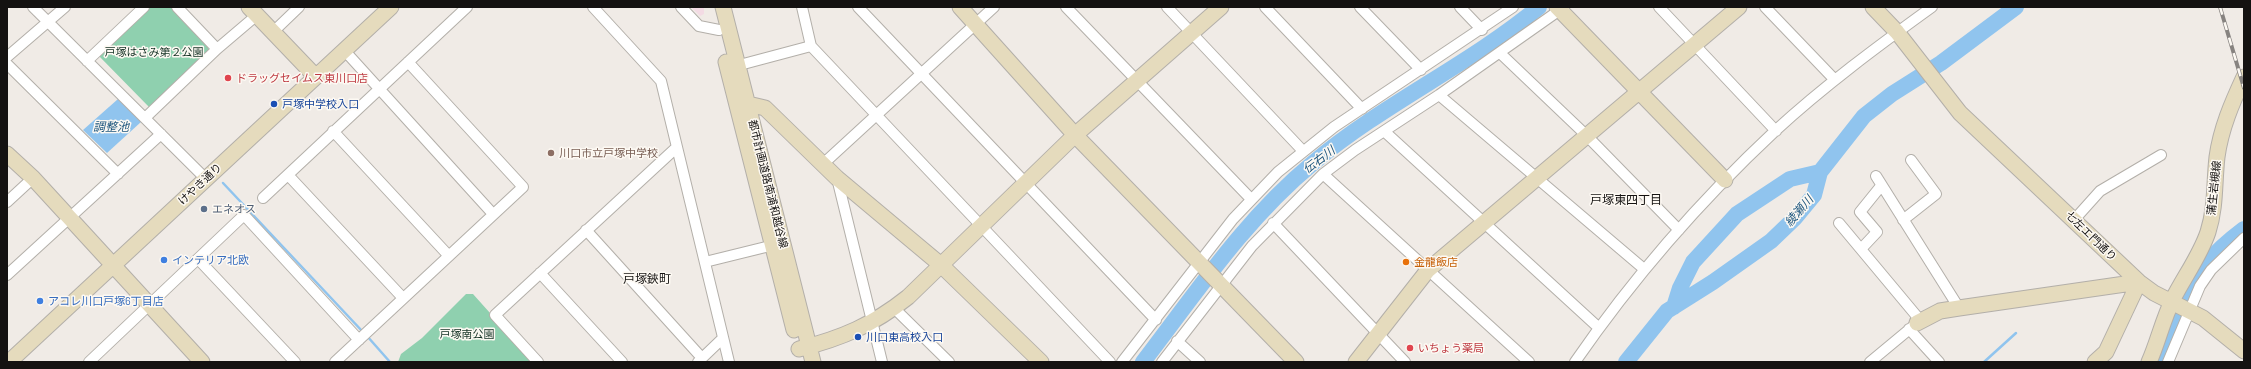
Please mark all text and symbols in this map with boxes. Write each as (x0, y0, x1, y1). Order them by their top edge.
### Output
park label: 戸塚はさみ第２公園 (105, 45, 203, 59)
place label: ドラッグセイムス東川口店 (236, 71, 368, 85)
marker: ドラッグセイムス東川口店 (223, 73, 233, 83)
place label: 戸塚中学校入口 (282, 97, 359, 111)
marker: 戸塚中学校入口 (269, 99, 279, 109)
street label: 都市計画道路南浦和越谷線 (746, 118, 790, 250)
water label: 調整池 (93, 120, 129, 134)
water label: 伝右川 (1300, 143, 1338, 177)
place label: 川口市立戸塚中学校 (559, 146, 658, 160)
marker: 川口市立戸塚中学校 (546, 148, 556, 158)
street label: けやき通り (175, 160, 225, 208)
street label: 蒲生岩槻線 (2205, 160, 2223, 216)
district label: 戸塚東四丁目 (1590, 193, 1662, 207)
water label: 綾瀬川 (1782, 193, 1816, 229)
place label: エネオス (212, 202, 256, 216)
marker: エネオス (199, 204, 209, 214)
street label: 七左エ門通り (2063, 208, 2119, 264)
place label: インテリア北欧 (172, 253, 249, 267)
marker: インテリア北欧 (159, 255, 169, 265)
place label: 金龍飯店 (1414, 255, 1458, 269)
marker: 金龍飯店 (1401, 257, 1411, 267)
district label: 戸塚鋏町 (623, 272, 671, 286)
place label: アコレ川口戸塚6丁目店 (48, 294, 164, 308)
marker: アコレ川口戸塚6丁目店 (35, 296, 45, 306)
park label: 戸塚南公園 (440, 327, 494, 341)
place label: 川口東高校入口 (866, 330, 943, 344)
marker: 川口東高校入口 (853, 332, 863, 342)
place label: いちょう薬局 (1418, 341, 1484, 355)
marker: いちょう薬局 (1405, 343, 1415, 353)

